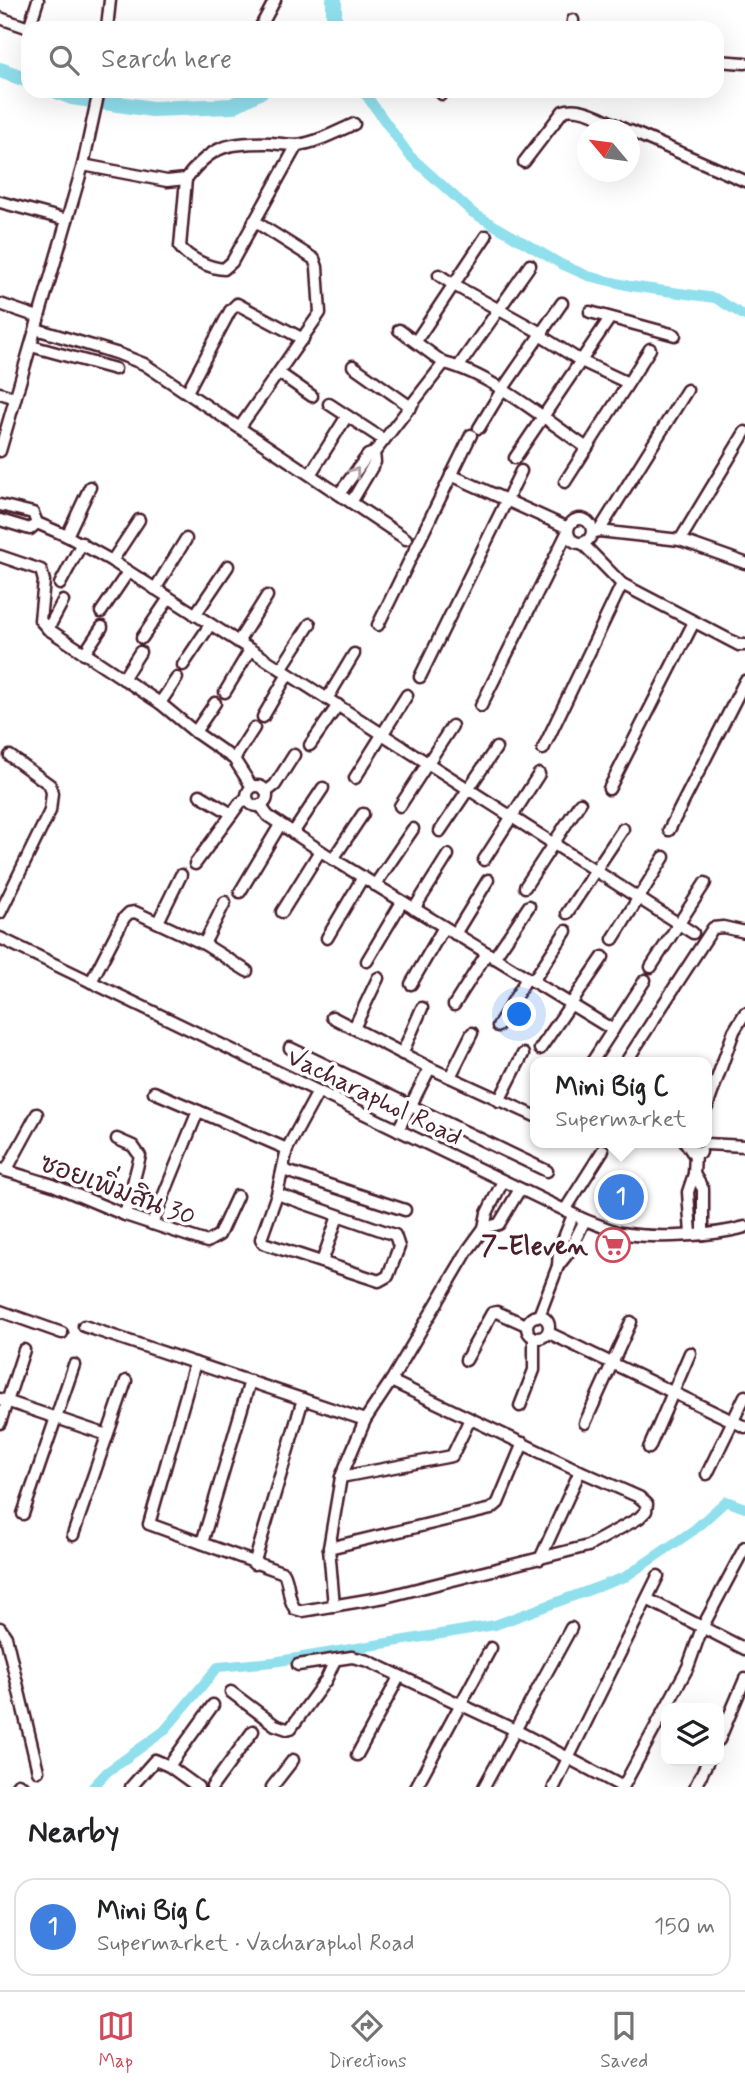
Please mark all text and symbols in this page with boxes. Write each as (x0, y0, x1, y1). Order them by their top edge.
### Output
search box (21, 21, 724, 98)
icon: search (45, 41, 83, 79)
text: Search here (101, 43, 232, 77)
north arrow (577, 119, 640, 182)
one-way arrow (347, 467, 360, 479)
your location (502, 997, 536, 1031)
street label: Vacharaphol Road (281, 1041, 467, 1155)
popup (530, 1057, 712, 1148)
text: Mini Big C (555, 1071, 668, 1105)
text: Supermarket (555, 1105, 687, 1135)
street label: ซอยเพิ่มสิน 30 (35, 1140, 203, 1235)
pin: 1 (598, 1171, 644, 1223)
supermarket icon: 7-Eleven (594, 1226, 632, 1264)
place label: 7-Eleven (481, 1230, 589, 1264)
map controls (661, 1703, 724, 1766)
button: layers (661, 1703, 724, 1766)
text: Nearby (28, 1813, 119, 1852)
text: Mini Big C (97, 1895, 210, 1929)
text: 1 (48, 1912, 58, 1942)
text: 150 m (654, 1912, 715, 1942)
text: Supermarket · Vacharaphol Road (97, 1929, 415, 1959)
tab: Map (97, 2007, 135, 2074)
tab: Directions (328, 2007, 407, 2074)
tab: Saved (600, 2007, 648, 2074)

